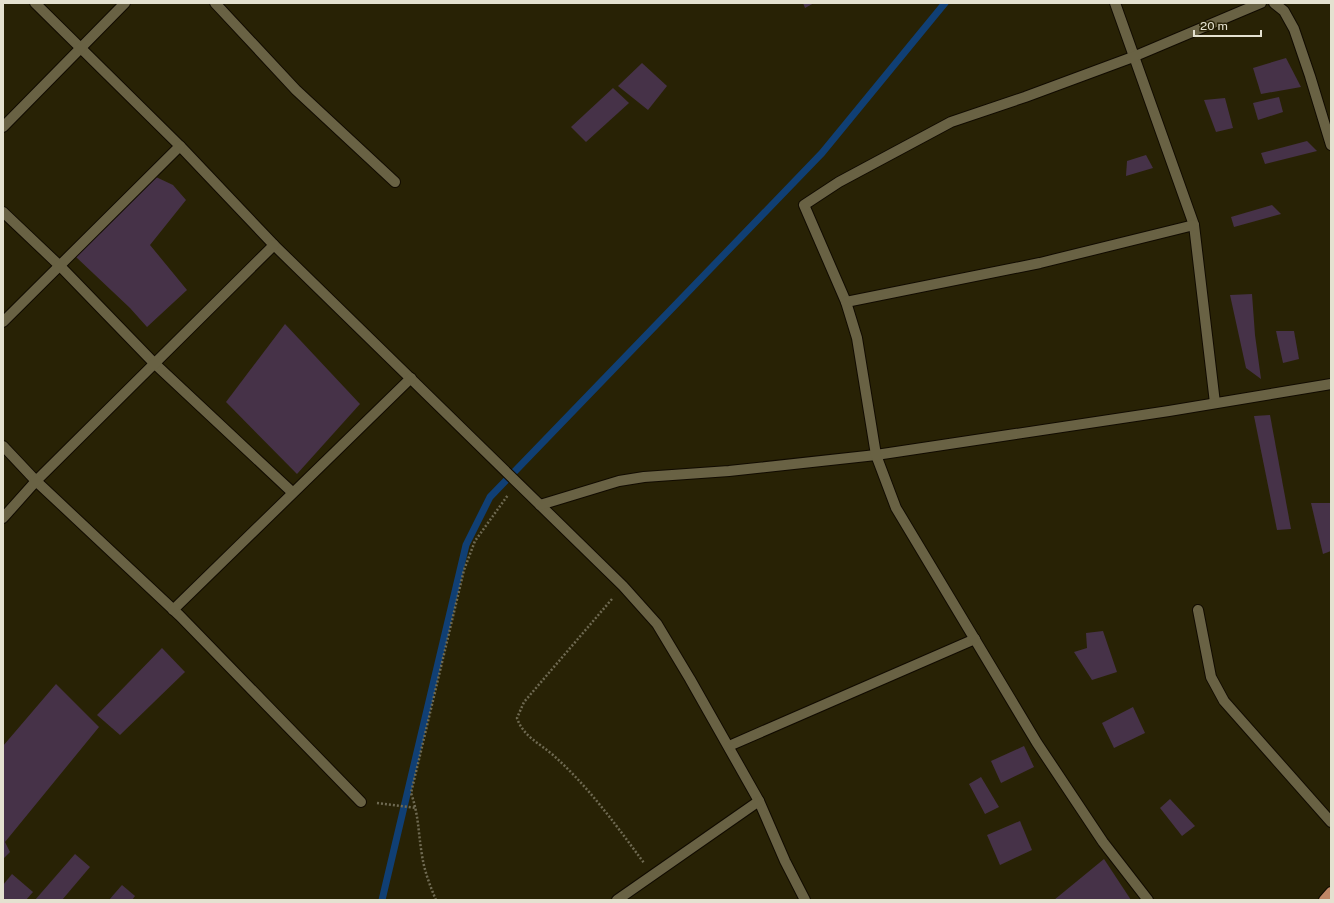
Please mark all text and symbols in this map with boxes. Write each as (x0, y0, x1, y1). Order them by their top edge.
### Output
scale bar (1194, 12, 1261, 38)
text: 20 m (1200, 19, 1228, 33)

